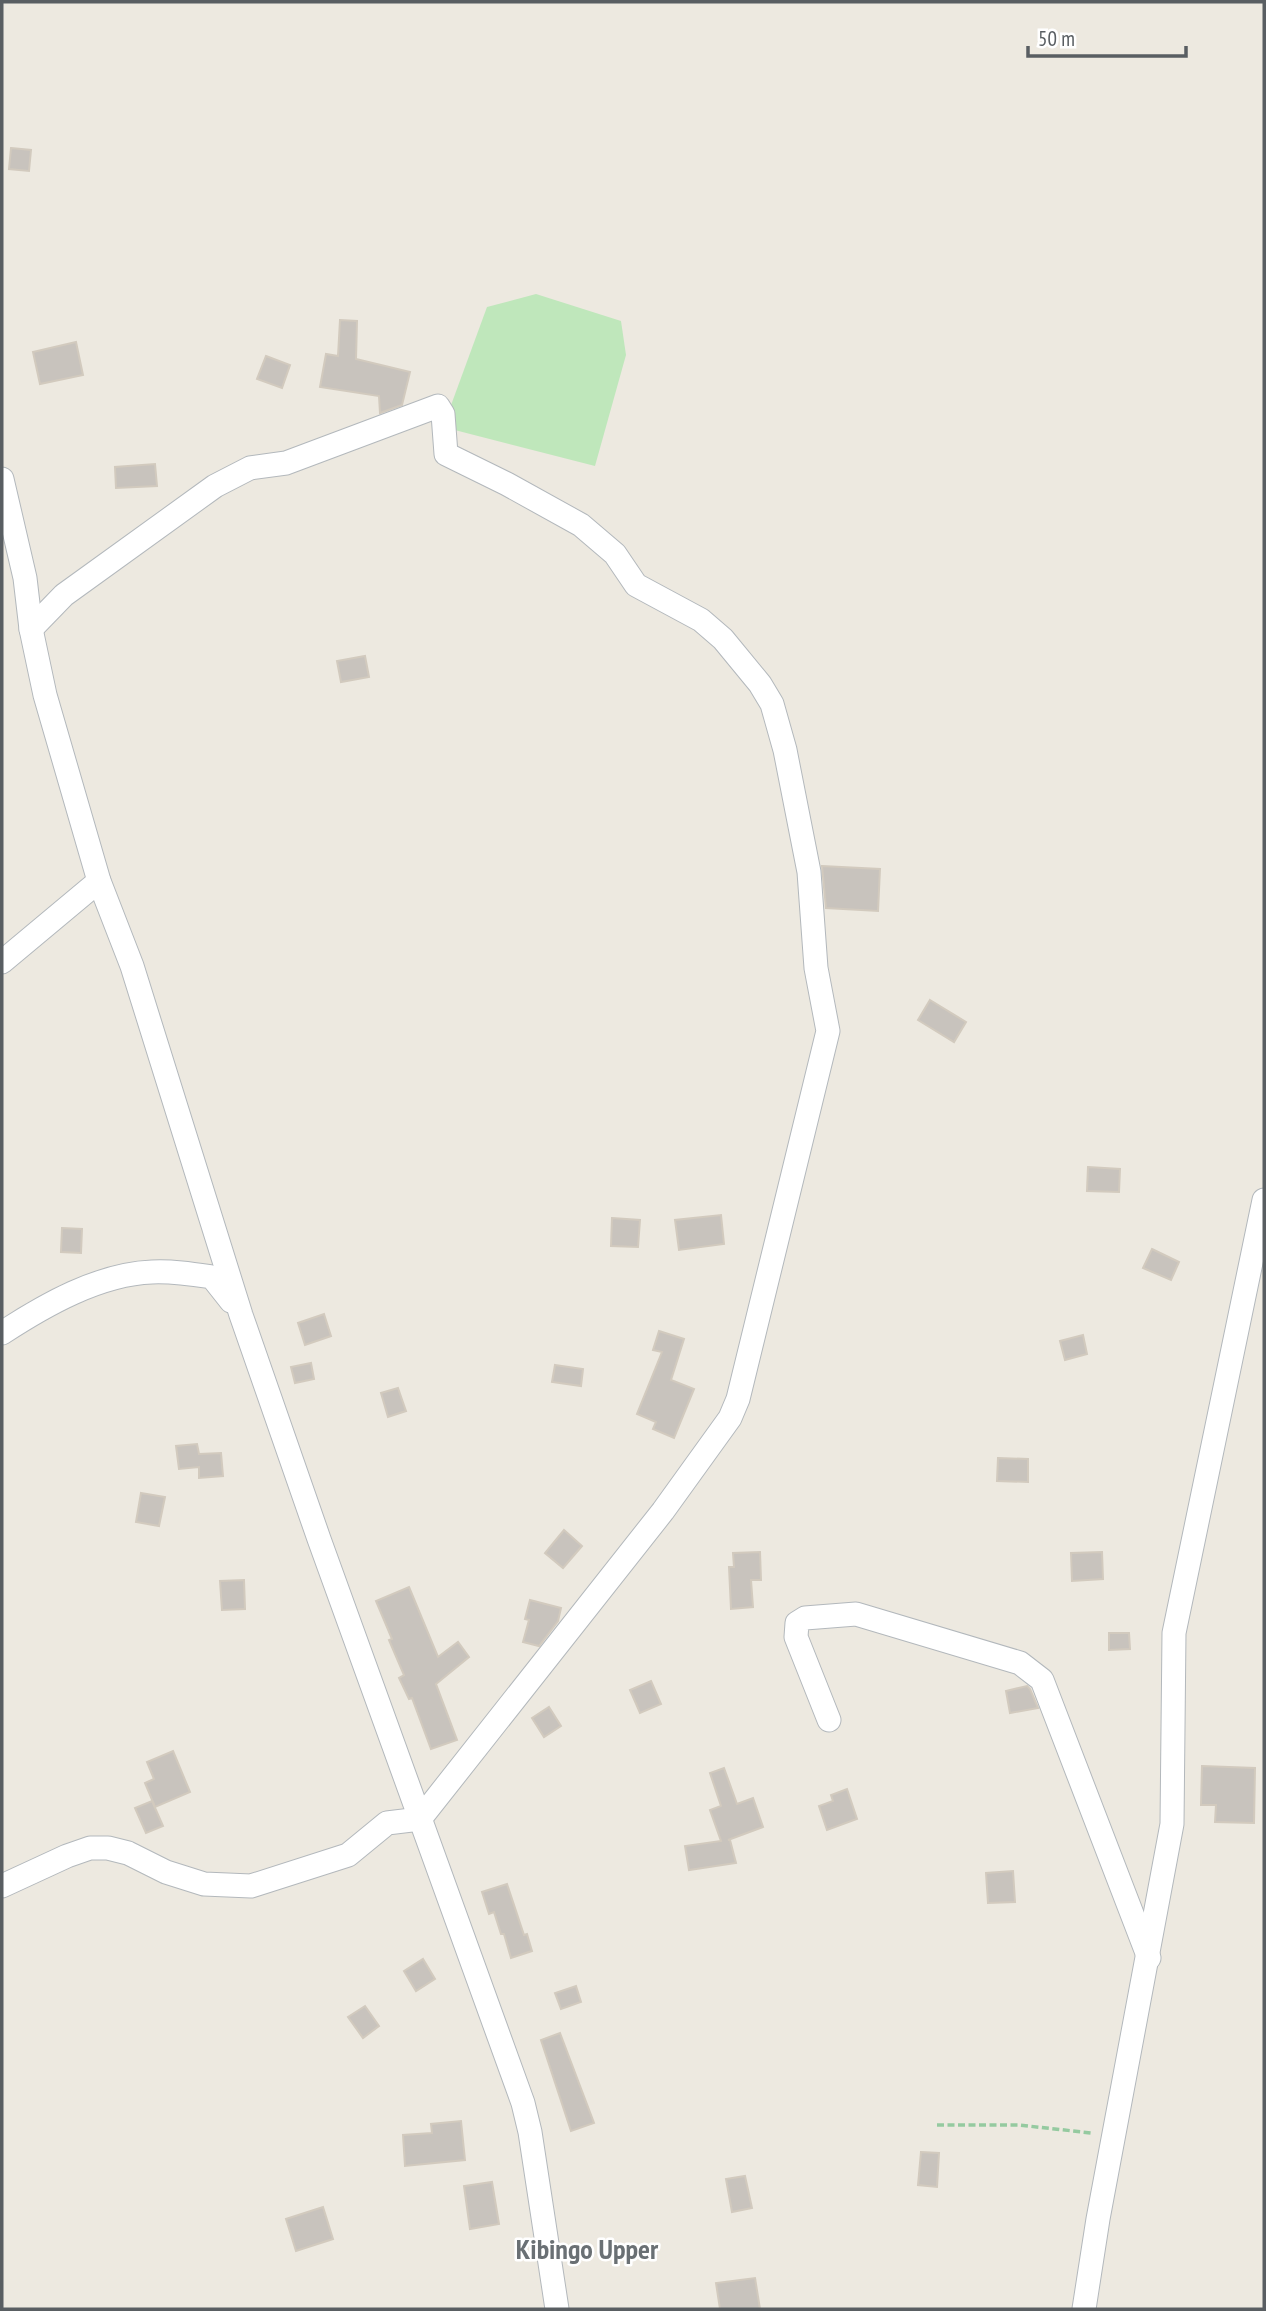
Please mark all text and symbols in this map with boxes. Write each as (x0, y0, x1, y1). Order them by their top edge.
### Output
scale bar (1028, 14, 1186, 58)
text: 50 m (1038, 25, 1075, 52)
district label: Kibingo Upper (516, 2230, 659, 2267)

